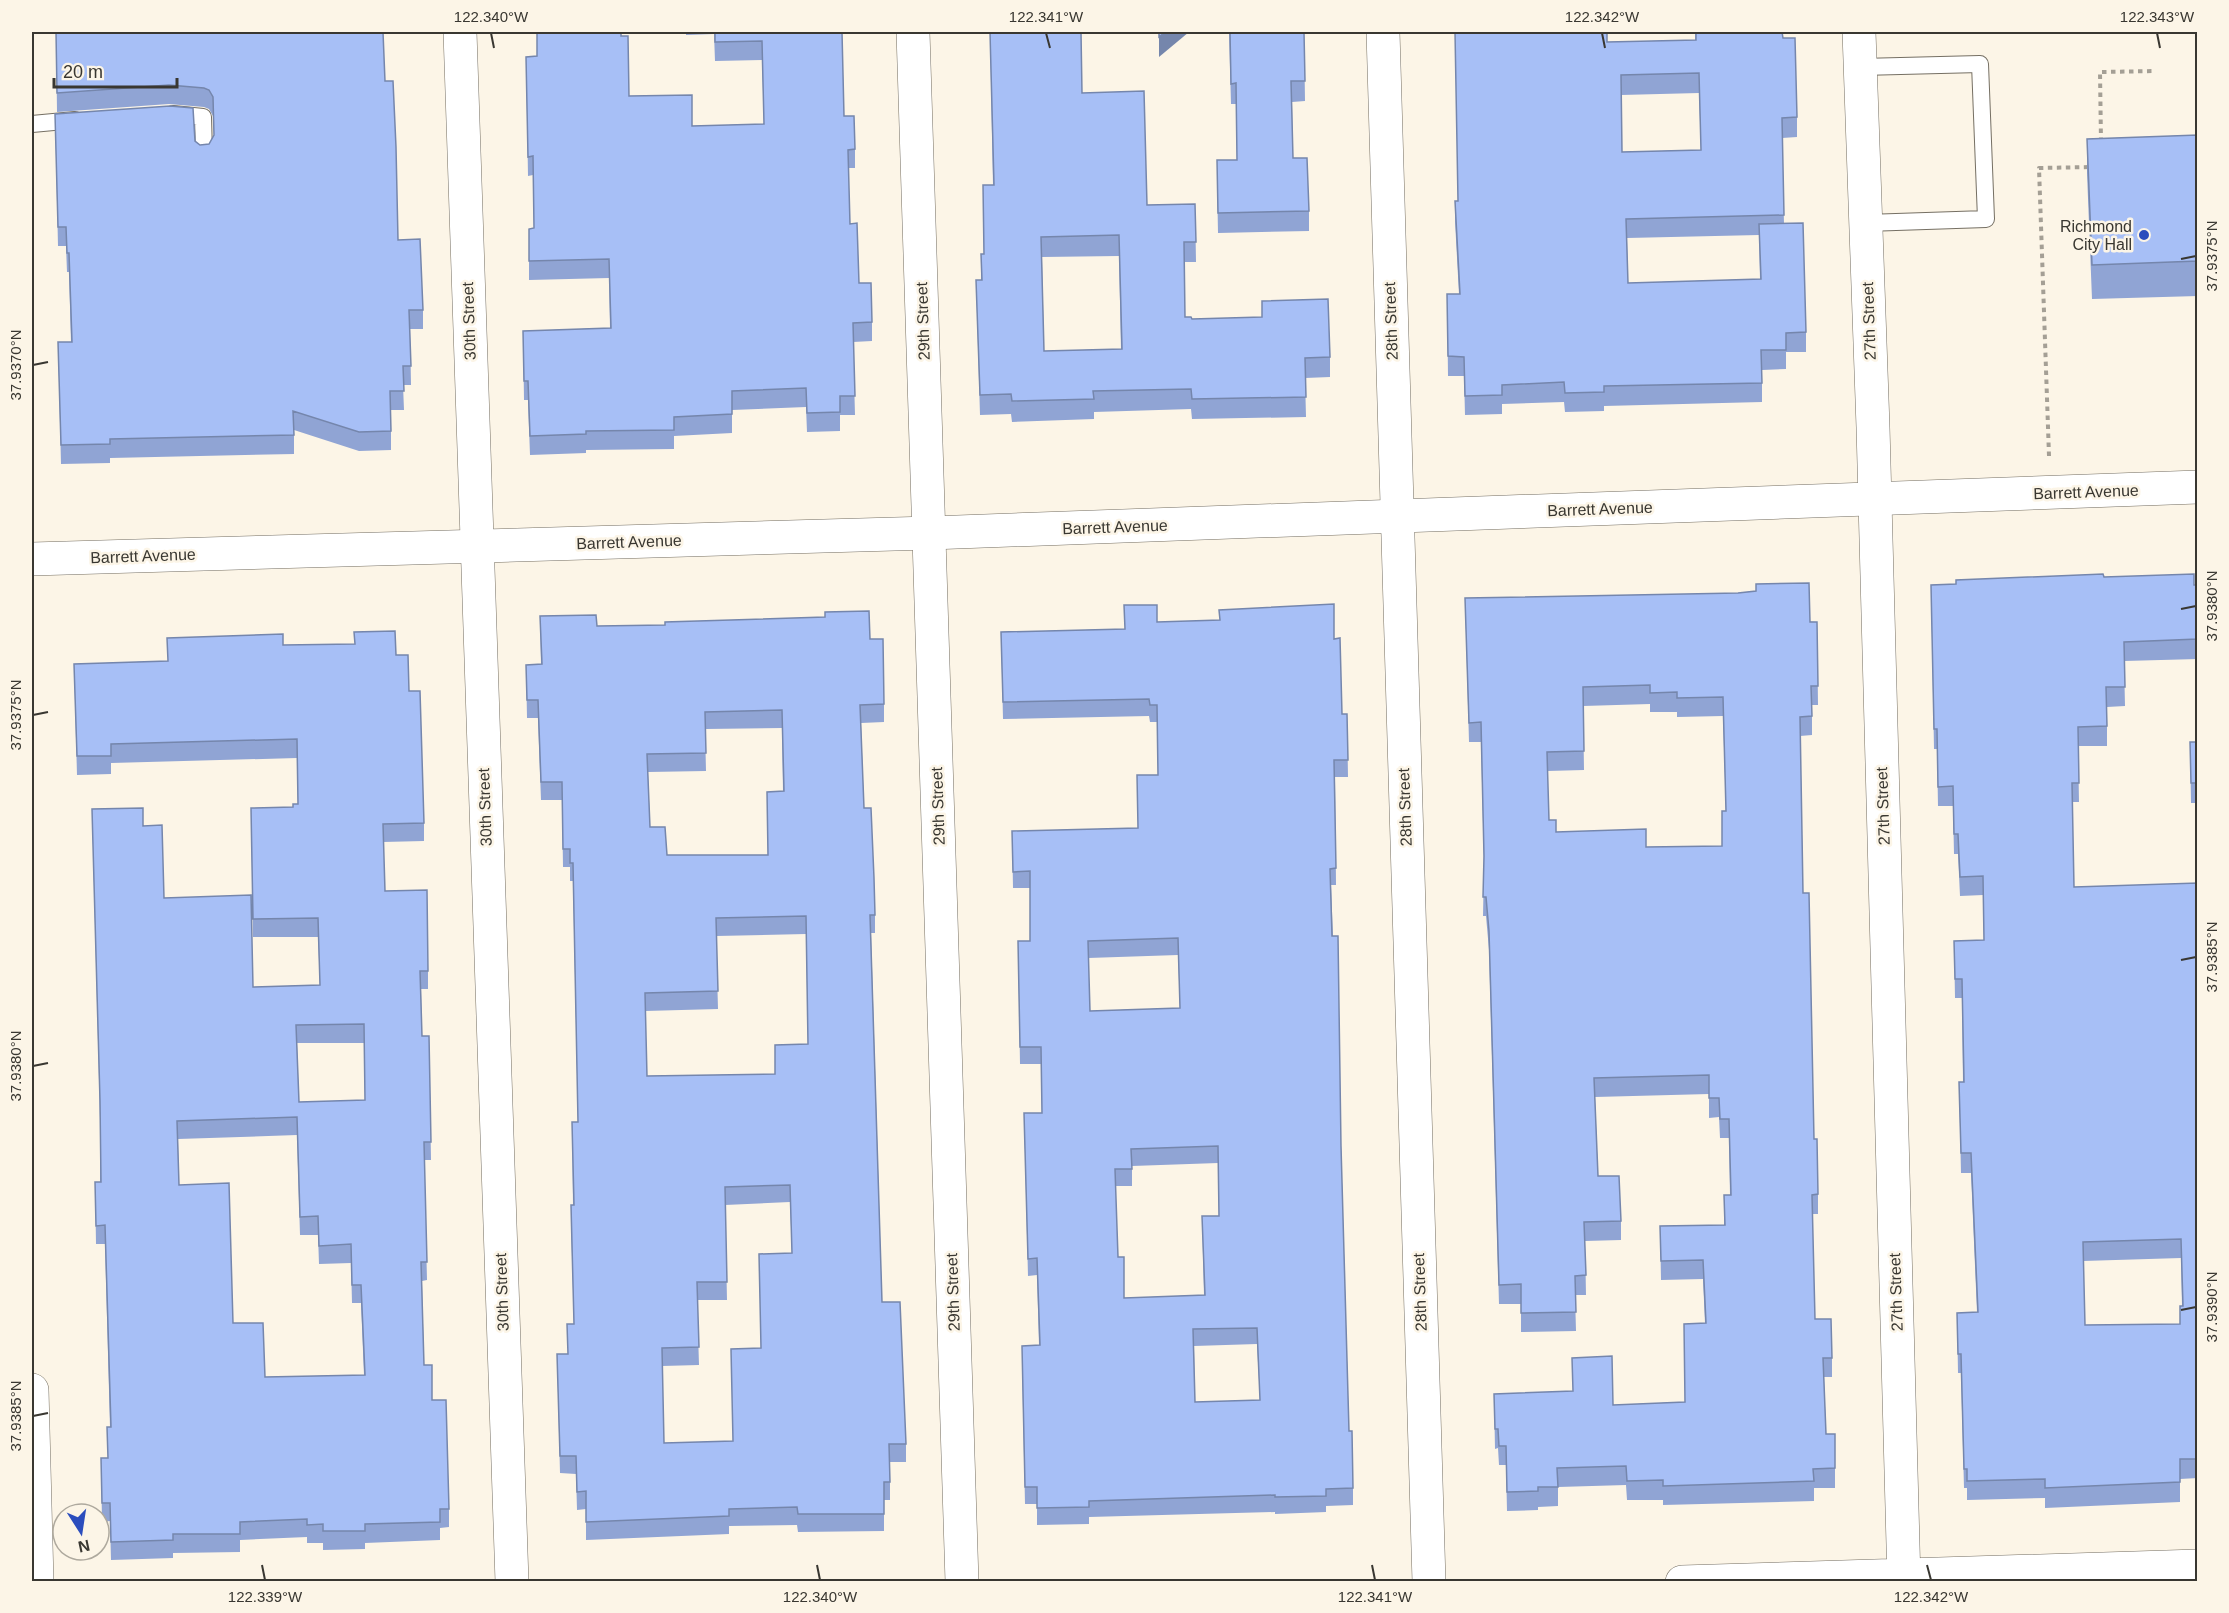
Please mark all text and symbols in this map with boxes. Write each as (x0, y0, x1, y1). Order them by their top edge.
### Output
text: 122.340°W (454, 8, 529, 25)
text: 122.341°W (1009, 8, 1084, 25)
text: 122.342°W (1565, 8, 1640, 25)
text: 122.343°W (2120, 8, 2195, 25)
scale bar (54, 51, 177, 89)
text: 20 m (63, 62, 103, 82)
place label: Richmond City Hall (2060, 218, 2132, 253)
text: 37.9375°N (2203, 220, 2220, 292)
marker: Richmond City Hall (2137, 228, 2151, 242)
street label: 30th Street (459, 281, 479, 360)
street label: 29th Street (913, 281, 933, 360)
street label: 28th Street (1381, 281, 1401, 360)
street label: 27th Street (1859, 281, 1879, 360)
text: 37.9370°N (7, 329, 24, 401)
street label: Barrett Avenue (2033, 482, 2139, 502)
street label: Barrett Avenue (1547, 499, 1653, 519)
street label: Barrett Avenue (1062, 517, 1168, 537)
street label: Barrett Avenue (576, 532, 682, 552)
street label: Barrett Avenue (90, 546, 196, 566)
text: 37.9380°N (2203, 570, 2220, 642)
text: 37.9375°N (7, 679, 24, 751)
street label: 29th Street (928, 766, 948, 845)
street label: 27th Street (1873, 766, 1893, 845)
street label: 30th Street (475, 767, 495, 846)
street label: 28th Street (1395, 767, 1415, 846)
text: 37.9385°N (2203, 921, 2220, 993)
text: 37.9380°N (7, 1030, 24, 1102)
street label: 30th Street (492, 1252, 512, 1331)
street label: 29th Street (943, 1252, 963, 1331)
street label: 28th Street (1410, 1252, 1430, 1331)
street label: 27th Street (1886, 1252, 1906, 1331)
text: 37.9390°N (2203, 1271, 2220, 1343)
text: 37.9385°N (7, 1380, 24, 1452)
north arrow (51, 1502, 111, 1562)
text: N (77, 1537, 91, 1556)
text: 122.339°W (228, 1588, 303, 1605)
text: 122.340°W (783, 1588, 858, 1605)
text: 122.341°W (1338, 1588, 1413, 1605)
text: 122.342°W (1894, 1588, 1969, 1605)

